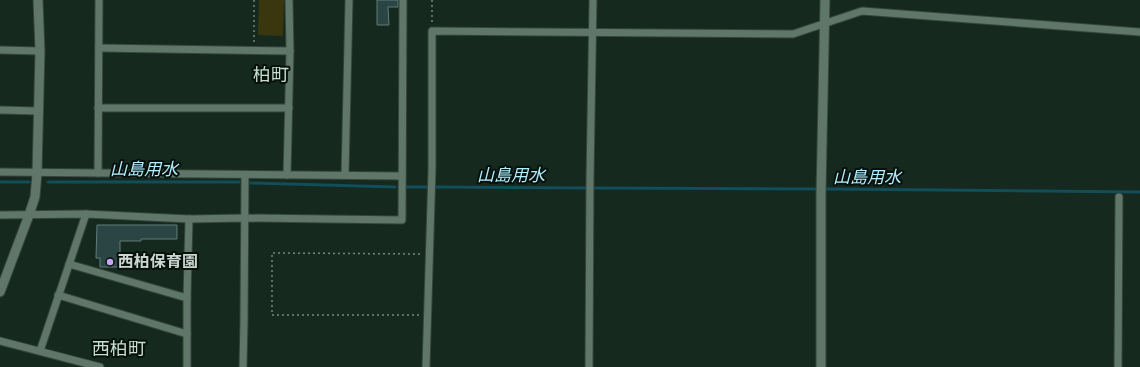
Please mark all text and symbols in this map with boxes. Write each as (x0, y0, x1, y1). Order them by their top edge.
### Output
district label: 柏町 (253, 66, 289, 85)
water label: 山島用水 (110, 160, 180, 178)
water label: 山島用水 (477, 166, 547, 184)
water label: 山島用水 (833, 168, 903, 186)
place label: 西柏保育園 (118, 253, 198, 270)
marker: 西柏保育園 (105, 257, 115, 267)
district label: 西柏町 (92, 340, 146, 359)

